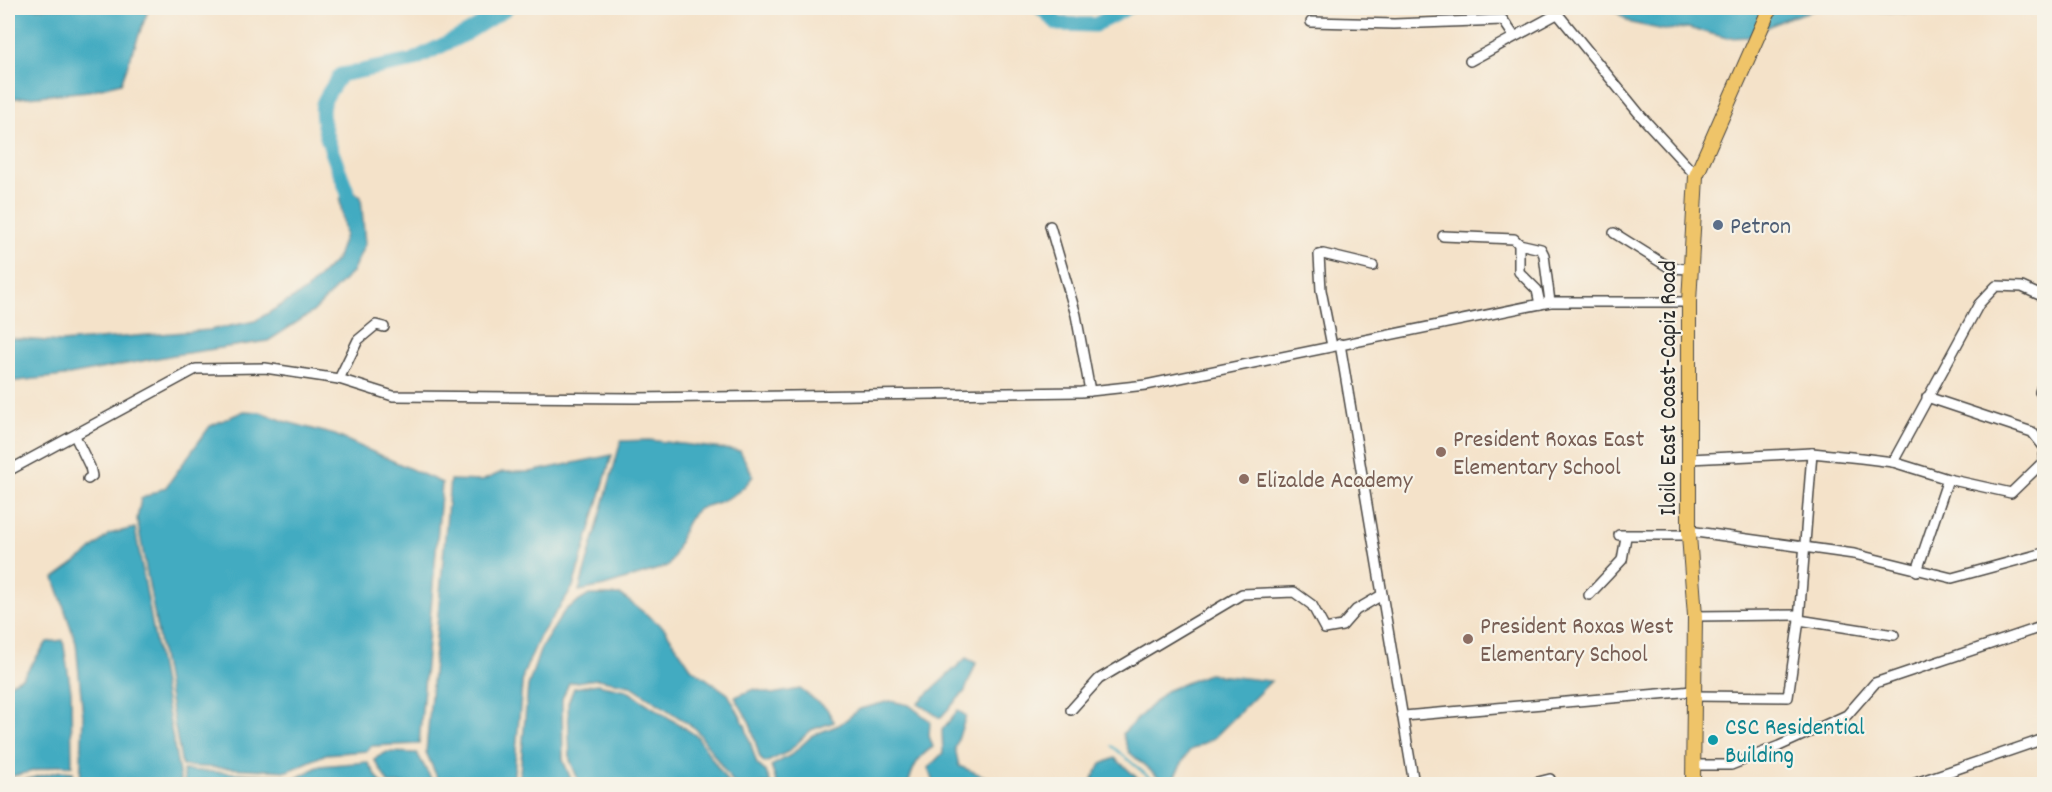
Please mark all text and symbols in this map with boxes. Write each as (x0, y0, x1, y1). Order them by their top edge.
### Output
place label: Petron (1730, 211, 1791, 245)
marker: Petron (1711, 218, 1725, 232)
street label: Iloilo East Coast-Capiz Road (1653, 260, 1687, 516)
place label: President Roxas East Elementary School (1453, 424, 1644, 486)
marker: President Roxas East Elementary School (1434, 445, 1448, 459)
place label: Elizalde Academy (1256, 465, 1414, 499)
marker: Elizalde Academy (1237, 472, 1251, 486)
place label: President Roxas West Elementary School (1480, 611, 1674, 673)
marker: President Roxas West Elementary School (1461, 632, 1475, 646)
place label: CSC Residential Building (1725, 712, 1865, 774)
marker: CSC Residential Building (1706, 733, 1720, 747)

